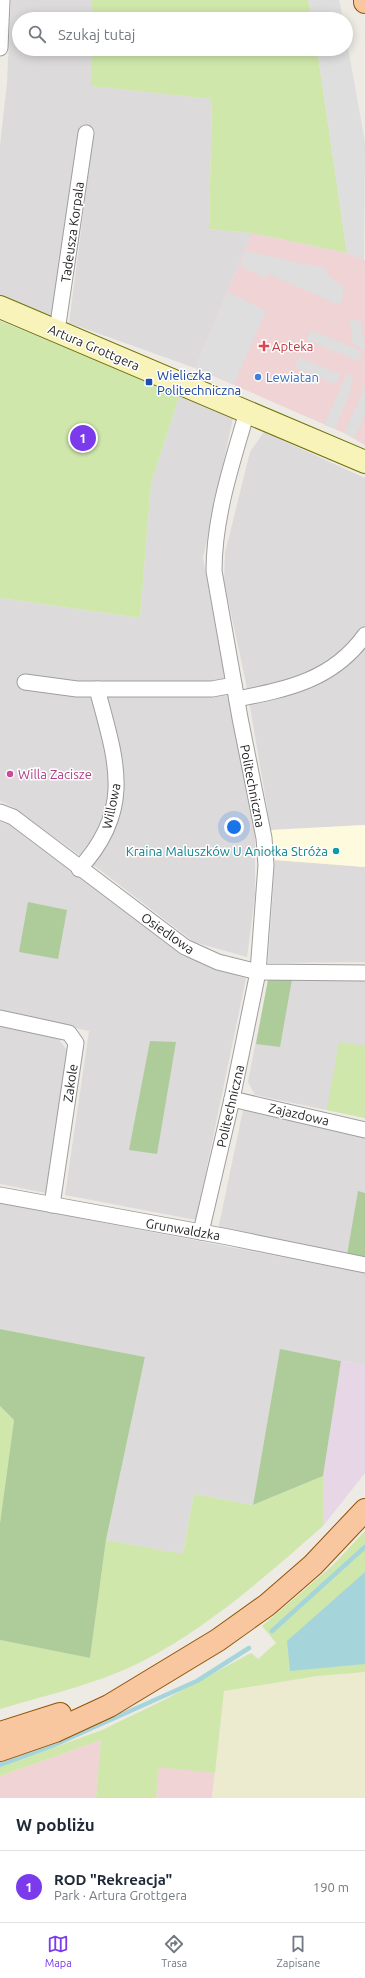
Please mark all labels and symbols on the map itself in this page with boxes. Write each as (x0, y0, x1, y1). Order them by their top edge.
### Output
street label: Tadeusza Korpala (58, 181, 86, 283)
street label: Artura Grottgera (46, 321, 142, 373)
place label: Apteka (272, 339, 314, 353)
marker: Apteka (259, 341, 269, 351)
place label: Wieliczka Politechniczna (157, 368, 241, 397)
place label: Lewiatan (266, 370, 319, 384)
marker: Lewiatan (253, 372, 263, 382)
marker: Wieliczka Politechniczna (144, 377, 154, 387)
pin: 1 (70, 423, 96, 453)
street label: Politechniczna (238, 743, 268, 829)
place label: Willa Zacisze (18, 767, 92, 781)
marker: Willa Zacisze (5, 769, 15, 779)
street label: Willowa (99, 782, 123, 830)
your location (224, 817, 244, 837)
place label: Kraina Maluszków U Aniołka Stróża (126, 844, 328, 858)
marker: Kraina Maluszków U Aniołka Stróża (331, 846, 341, 856)
street label: Osiedlowa (139, 910, 197, 956)
street label: Zakole (60, 1063, 80, 1103)
street label: Politechniczna (214, 1063, 246, 1149)
street label: Zajazdowa (267, 1100, 331, 1128)
street label: Grunwaldzka (145, 1216, 221, 1242)

